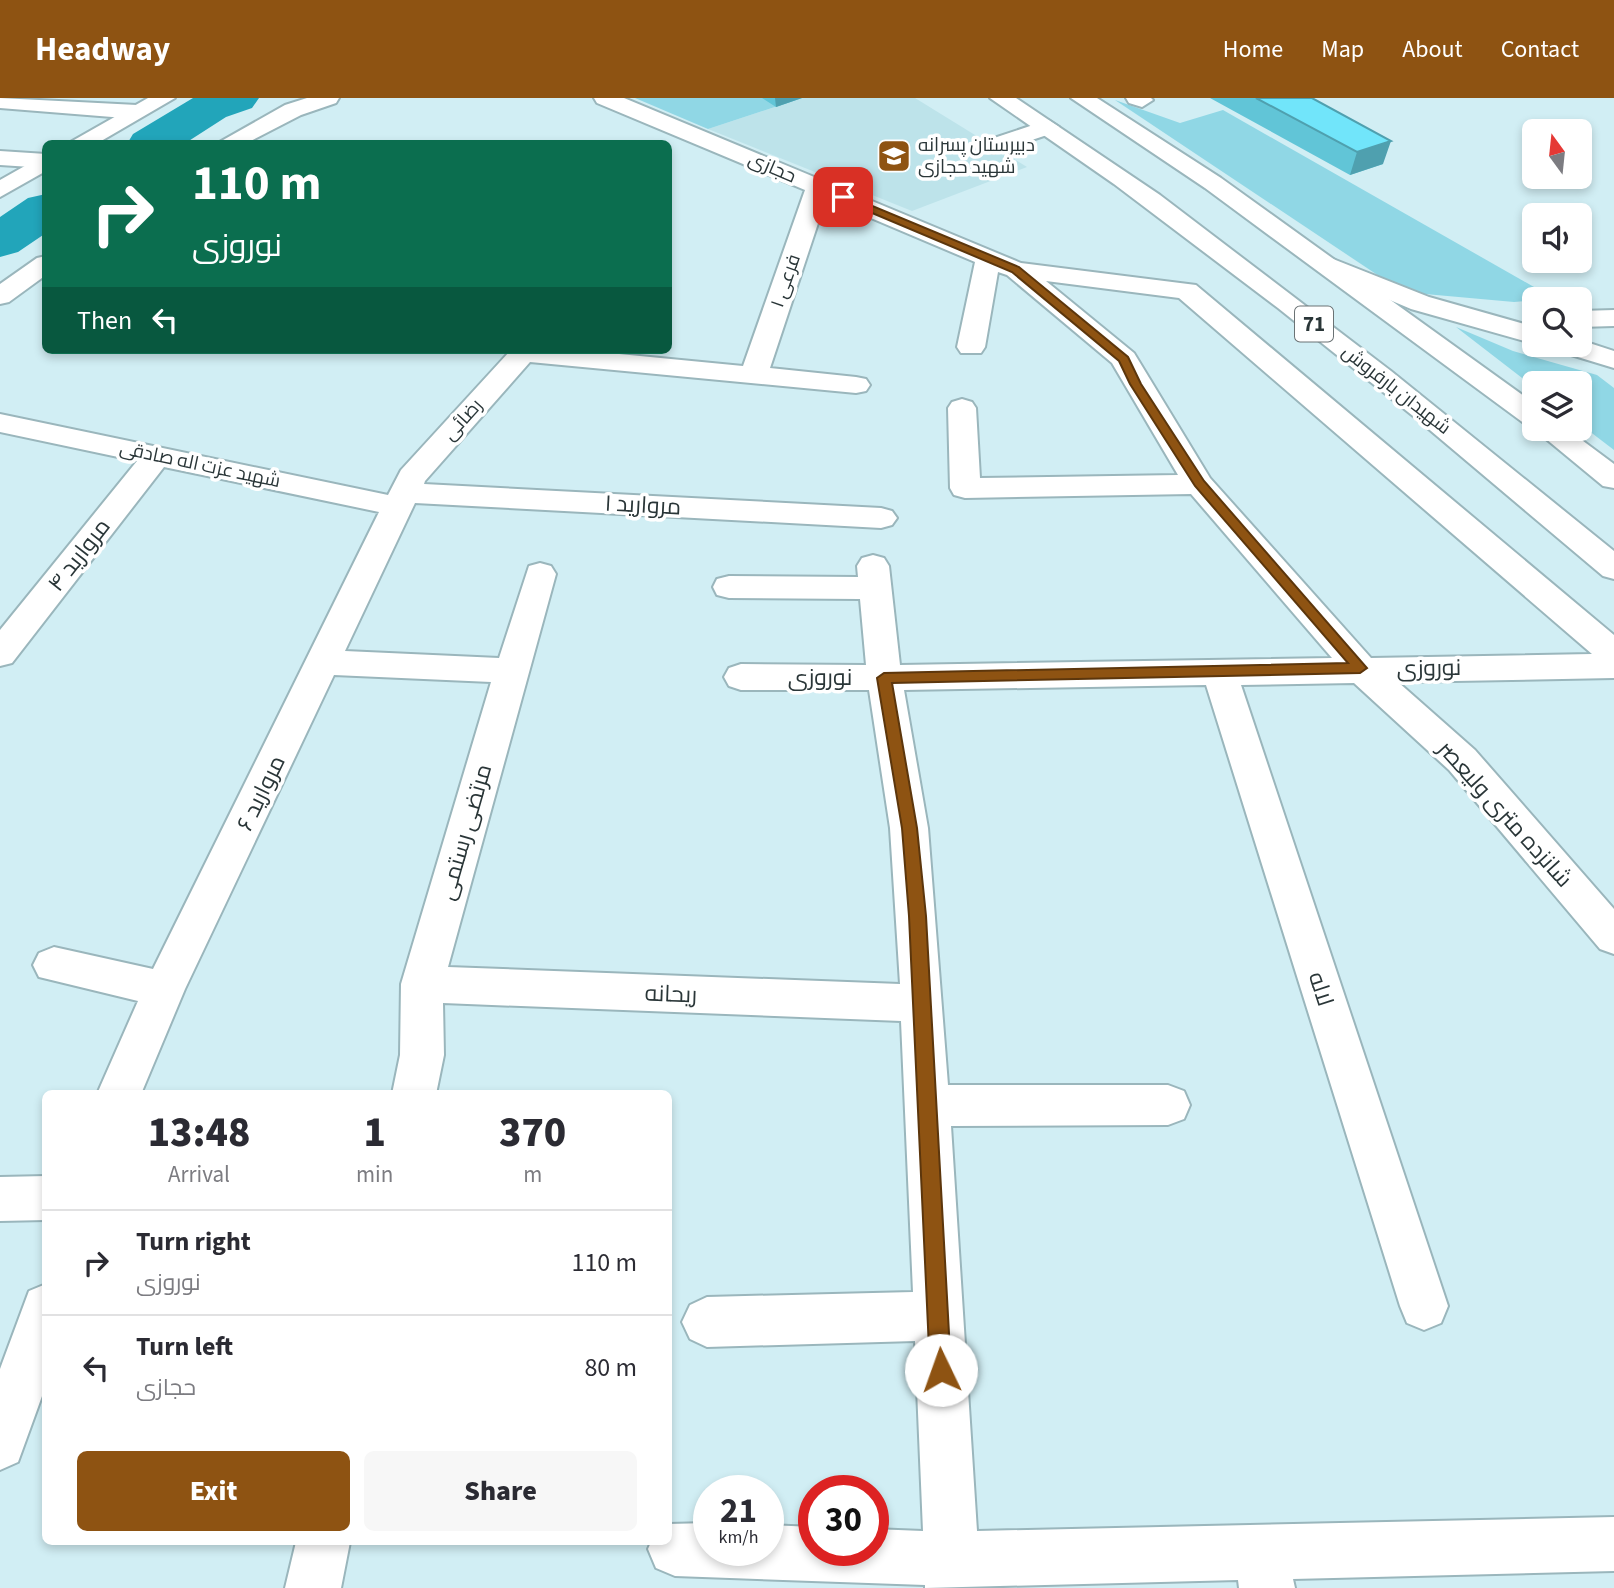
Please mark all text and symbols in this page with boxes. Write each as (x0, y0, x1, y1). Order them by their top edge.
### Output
text: Headway (35, 26, 170, 73)
text: Home (1223, 32, 1283, 67)
text: Map (1321, 32, 1364, 67)
text: About (1402, 32, 1463, 67)
text: Contact (1501, 32, 1579, 67)
north arrow (1522, 119, 1592, 189)
map controls (1522, 119, 1592, 441)
place label: دبیرستان پسرانه شهید حجازی (918, 132, 1035, 181)
school or university icon: دبیرستان پسرانه شهید حجازی (875, 137, 913, 175)
street label: حجازی (744, 146, 800, 190)
text: 110 m (192, 149, 321, 219)
pin (813, 167, 873, 227)
icon: right (77, 168, 168, 259)
icon: arrive (824, 178, 862, 216)
button: sound (1522, 203, 1592, 273)
text: نوروزی (192, 223, 282, 269)
street label: فرعی ۱ (764, 251, 808, 311)
button: search (1522, 287, 1592, 357)
icon: left (146, 301, 184, 339)
text: Then (77, 302, 132, 339)
road number: 71 (1295, 306, 1333, 342)
street label: شهیدان بارفروش (1336, 339, 1456, 441)
button: layers (1522, 371, 1592, 441)
street label: رضائی (437, 393, 489, 447)
street label: شهید عزت اله صادقی (117, 435, 283, 495)
street label: مروارید ۱ (604, 487, 682, 523)
street label: مروارید ۴ (40, 511, 118, 599)
street label: نوروزی (1396, 651, 1462, 685)
street label: نوروزی (788, 661, 852, 694)
street label: شانزده متری ولیعصر (1429, 732, 1580, 895)
street label: مروارید ۶ (229, 750, 293, 836)
street label: مرتضی رستمی (430, 760, 500, 904)
street label: لاله (1300, 968, 1342, 1010)
street label: ریحانه (644, 977, 698, 1011)
text: 13:48 (148, 1103, 250, 1163)
text: 1 (363, 1103, 386, 1163)
text: 370 (499, 1103, 566, 1163)
text: Arrival (168, 1158, 230, 1191)
text: min (356, 1158, 393, 1191)
text: m (523, 1158, 542, 1191)
text: Turn right (136, 1223, 251, 1260)
icon: right (77, 1244, 115, 1282)
text: 110 m (571, 1244, 637, 1281)
text: نوروزی (136, 1266, 201, 1299)
text: Turn left (136, 1328, 233, 1365)
position arrow (904, 1333, 978, 1407)
icon: left (77, 1349, 115, 1387)
text: 80 m (584, 1349, 637, 1386)
text: حجازی (136, 1371, 196, 1404)
button: Exit (77, 1451, 350, 1531)
button: Share (364, 1451, 637, 1531)
speed limit sign: 30 (798, 1475, 889, 1566)
text: 21 (720, 1486, 757, 1536)
text: km/h (719, 1525, 758, 1550)

